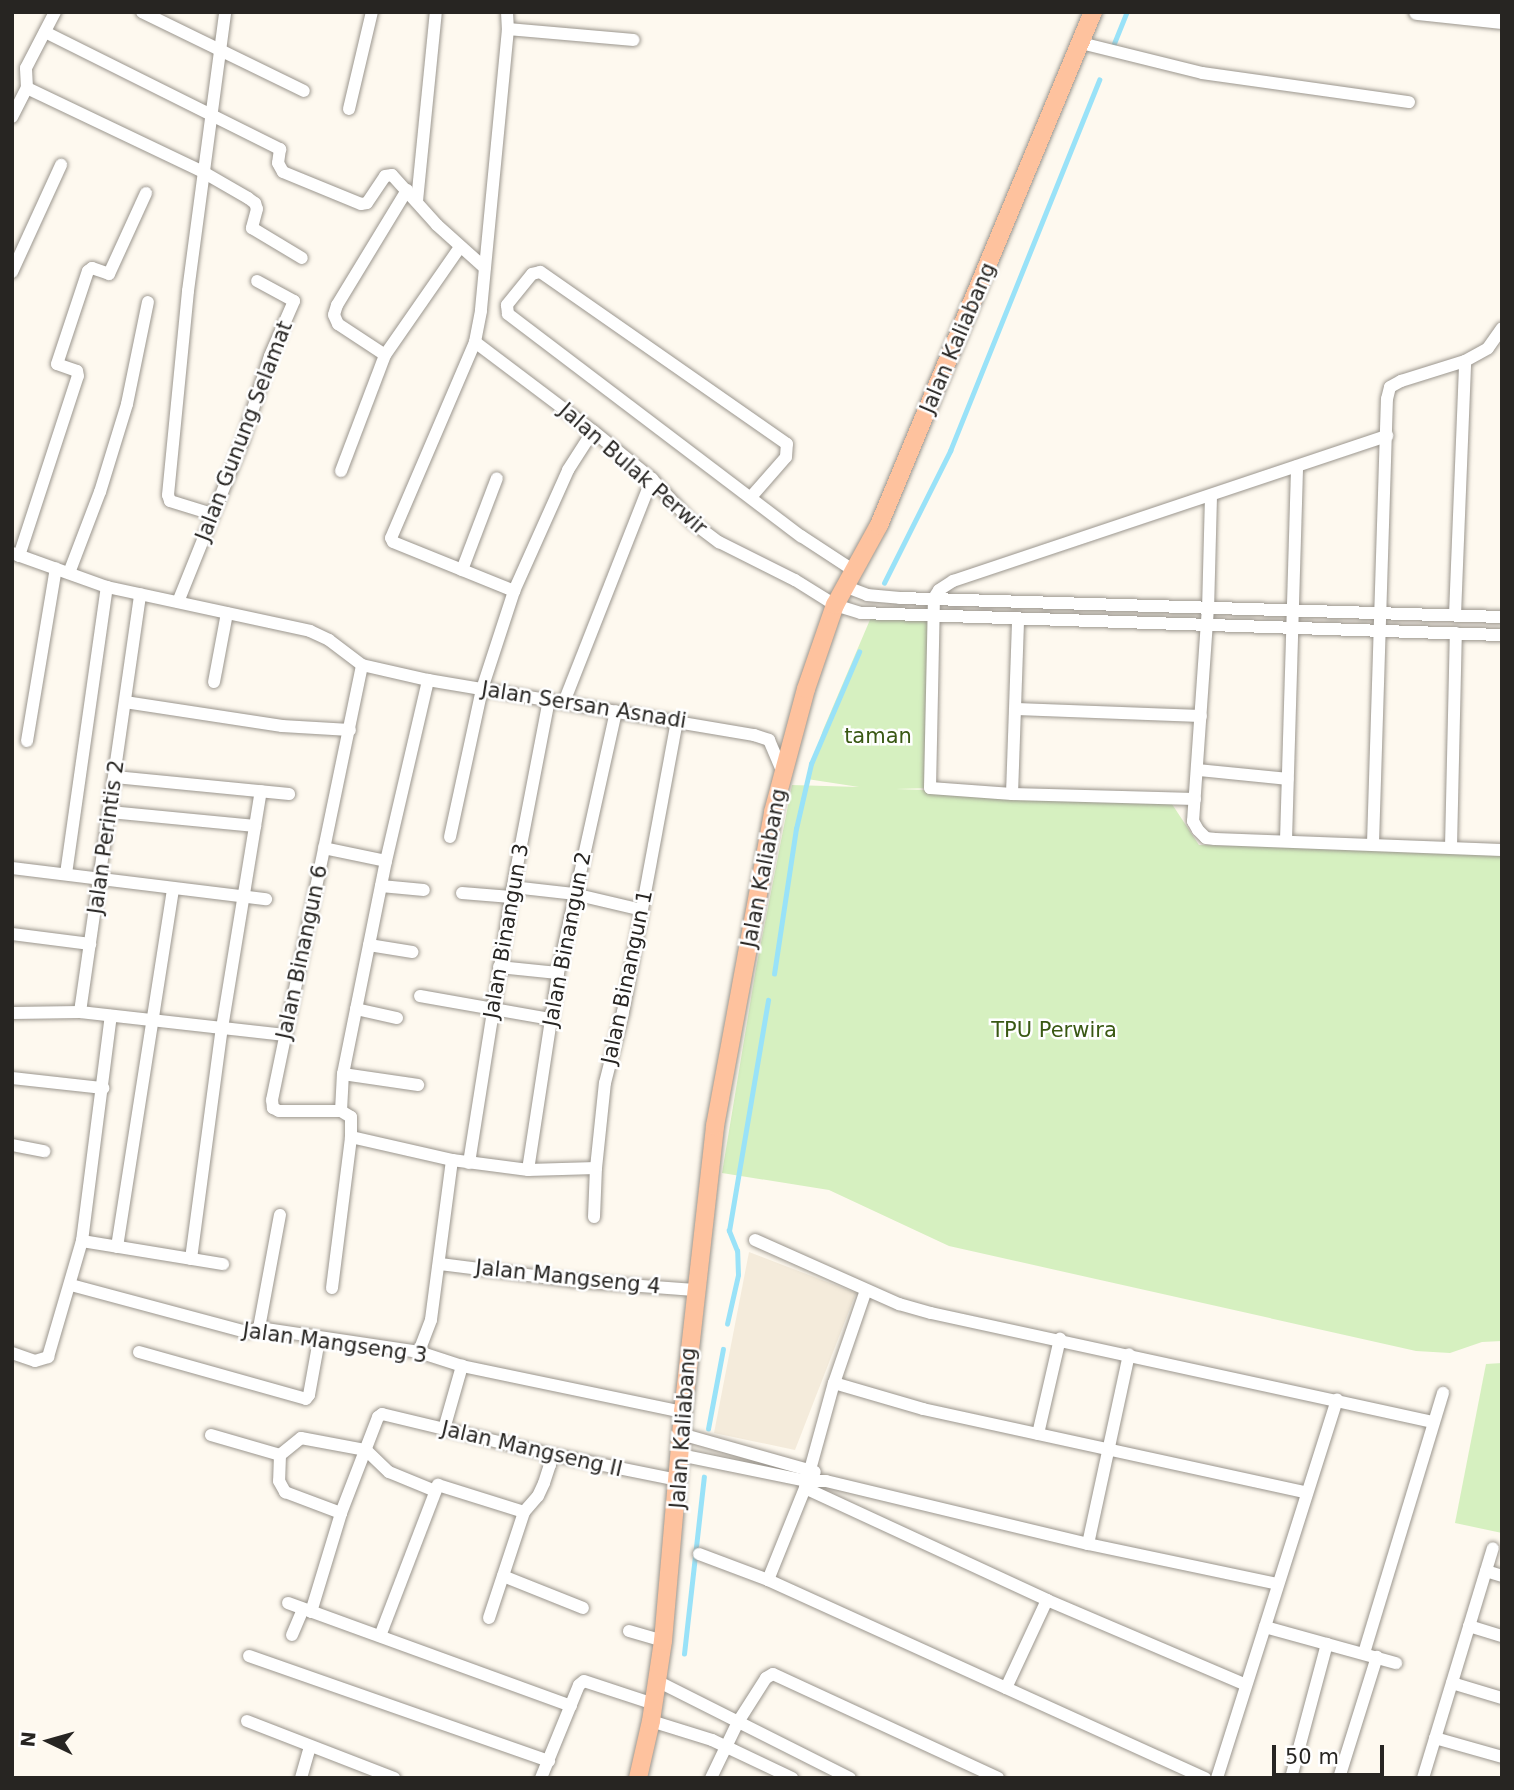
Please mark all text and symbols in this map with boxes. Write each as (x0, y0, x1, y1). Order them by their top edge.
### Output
street label: Jalan Kaliabang (915, 259, 1001, 417)
street label: Jalan Gunung Selamat (190, 317, 298, 545)
street label: Jalan Bulak Perwir (554, 398, 712, 540)
street label: Jalan Sersan Asnadi (480, 676, 688, 734)
park label: taman (844, 723, 912, 749)
street label: Jalan Perintis 2 (83, 758, 129, 916)
street label: Jalan Kaliabang (736, 786, 792, 950)
street label: Jalan Binangun 3 (478, 841, 534, 1021)
street label: Jalan Binangun 2 (538, 849, 596, 1029)
street label: Jalan Binangun 6 (271, 863, 333, 1041)
street label: Jalan Binangun 1 (596, 888, 658, 1066)
park label: TPU Perwira (991, 1017, 1117, 1043)
street label: Jalan Mangseng 4 (474, 1255, 662, 1299)
street label: Jalan Mangseng 3 (241, 1318, 429, 1368)
street label: Jalan Kaliabang (665, 1347, 701, 1509)
street label: Jalan Mangseng II (439, 1416, 625, 1482)
north arrow (14, 1706, 84, 1776)
text: N (16, 1730, 40, 1748)
scale bar (1276, 1730, 1388, 1774)
text: 50 m (1285, 1745, 1339, 1769)

